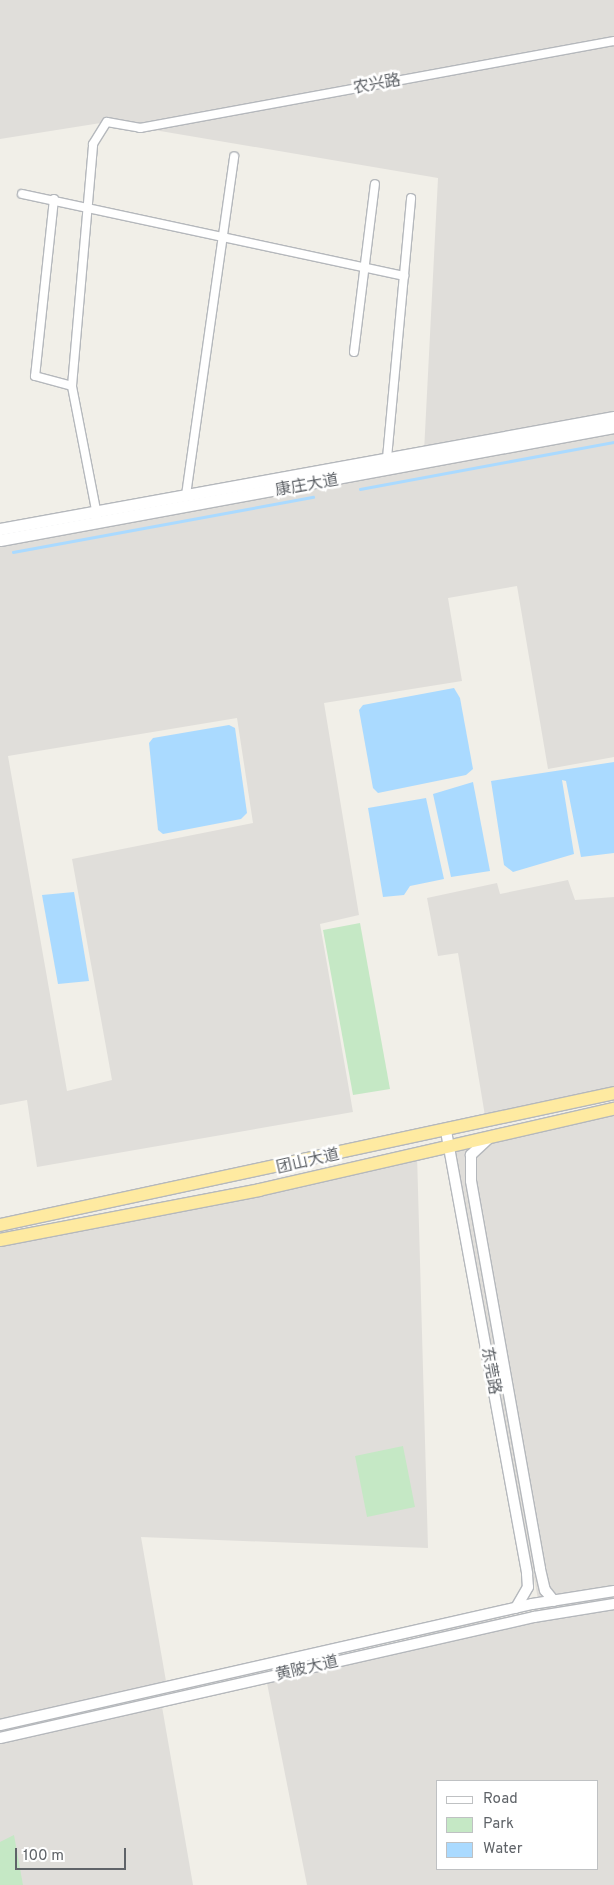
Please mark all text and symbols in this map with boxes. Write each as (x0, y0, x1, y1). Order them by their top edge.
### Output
street label: 农兴路 (352, 71, 402, 99)
street label: 康庄大道 (274, 471, 340, 501)
street label: 团山大道 (275, 1145, 341, 1179)
street label: 东莞路 (476, 1346, 504, 1396)
street label: 黄陂大道 (274, 1652, 340, 1686)
legend (436, 1780, 599, 1870)
text: Road (483, 1790, 518, 1809)
text: Park (483, 1815, 514, 1834)
scale bar (18, 1838, 129, 1870)
text: Water (483, 1840, 522, 1859)
text: 100 m (23, 1847, 64, 1866)

